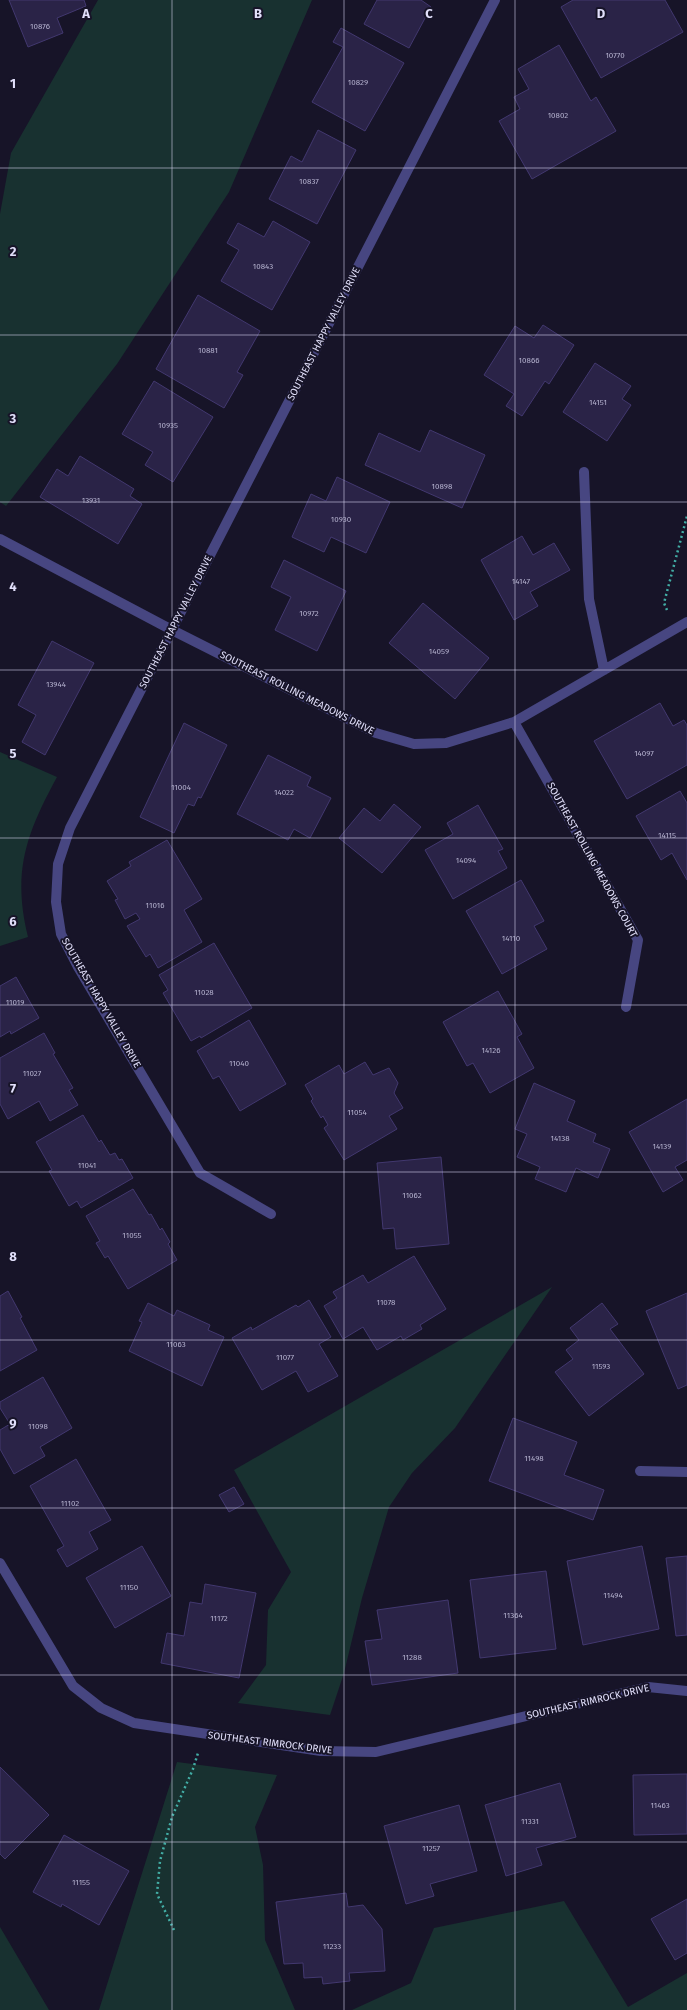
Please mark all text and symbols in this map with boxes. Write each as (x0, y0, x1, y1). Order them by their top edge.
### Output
text: A (81, 6, 90, 21)
text: B (254, 6, 262, 21)
text: C (425, 6, 433, 21)
text: D (597, 6, 606, 21)
house number: 10876 (30, 22, 50, 31)
house number: 10770 (605, 51, 625, 60)
text: 1 (10, 76, 16, 91)
house number: 10829 (348, 78, 368, 87)
house number: 10802 (548, 111, 568, 120)
house number: 10837 (299, 177, 319, 186)
text: 2 (10, 244, 17, 259)
house number: 10843 (253, 262, 273, 271)
street label: SOUTHEAST HAPPY VALLEY DRIVE (285, 265, 363, 403)
house number: 10881 (198, 346, 218, 355)
house number: 10866 (519, 356, 539, 365)
house number: 14151 (589, 398, 607, 407)
text: 3 (9, 411, 17, 426)
house number: 10935 (158, 421, 178, 430)
house number: 10898 (432, 482, 453, 491)
house number: 13931 (82, 496, 100, 505)
house number: 10930 (331, 515, 352, 524)
street label: SOUTHEAST HAPPY VALLEY DRIVE (137, 553, 215, 691)
house number: 14147 (512, 577, 531, 586)
text: 4 (9, 579, 17, 594)
house number: 10972 (299, 609, 319, 618)
house number: 14059 (429, 647, 449, 656)
street label: SOUTHEAST ROLLING MEADOWS DRIVE (218, 649, 376, 737)
house number: 13944 (46, 680, 67, 689)
text: 5 (10, 746, 17, 761)
house number: 14097 (634, 749, 654, 758)
street label: SOUTHEAST ROLLING MEADOWS COURT (544, 781, 640, 940)
house number: 11004 (171, 783, 192, 792)
house number: 14022 (274, 788, 294, 797)
house number: 14115 (658, 831, 676, 840)
house number: 14094 (456, 856, 477, 865)
house number: 11016 (146, 901, 164, 910)
text: 6 (9, 914, 17, 929)
house number: 14110 (502, 934, 521, 943)
street label: SOUTHEAST HAPPY VALLEY DRIVE (59, 936, 143, 1070)
house number: 11028 (194, 988, 214, 997)
house number: 11019 (6, 998, 24, 1007)
house number: 14126 (482, 1046, 500, 1055)
house number: 11040 (229, 1059, 250, 1068)
house number: 11027 (23, 1069, 42, 1078)
text: 7 (10, 1081, 16, 1096)
house number: 11054 (347, 1108, 368, 1117)
house number: 14138 (550, 1134, 570, 1143)
house number: 14139 (653, 1142, 671, 1151)
house number: 11041 (78, 1161, 96, 1170)
house number: 11062 (402, 1191, 422, 1200)
house number: 11055 (122, 1231, 142, 1240)
text: 8 (9, 1249, 17, 1264)
house number: 11078 (377, 1298, 396, 1307)
house number: 11063 (166, 1340, 186, 1349)
house number: 11077 (276, 1353, 295, 1362)
house number: 11593 (592, 1362, 610, 1371)
text: 9 (9, 1416, 17, 1431)
house number: 11098 (28, 1422, 48, 1431)
house number: 11498 (524, 1454, 544, 1463)
house number: 11102 (61, 1499, 79, 1508)
house number: 11150 (120, 1583, 139, 1592)
house number: 11494 (603, 1591, 623, 1600)
house number: 11364 (503, 1611, 523, 1620)
house number: 11172 (210, 1614, 228, 1623)
house number: 11288 (402, 1653, 422, 1662)
street label: SOUTHEAST RIMROCK DRIVE (526, 1682, 650, 1722)
street label: SOUTHEAST RIMROCK DRIVE (207, 1729, 333, 1757)
house number: 11463 (650, 1801, 670, 1810)
house number: 11331 (521, 1817, 539, 1826)
house number: 11257 (422, 1844, 441, 1853)
house number: 11155 (72, 1878, 90, 1887)
house number: 11233 (323, 1942, 341, 1951)

